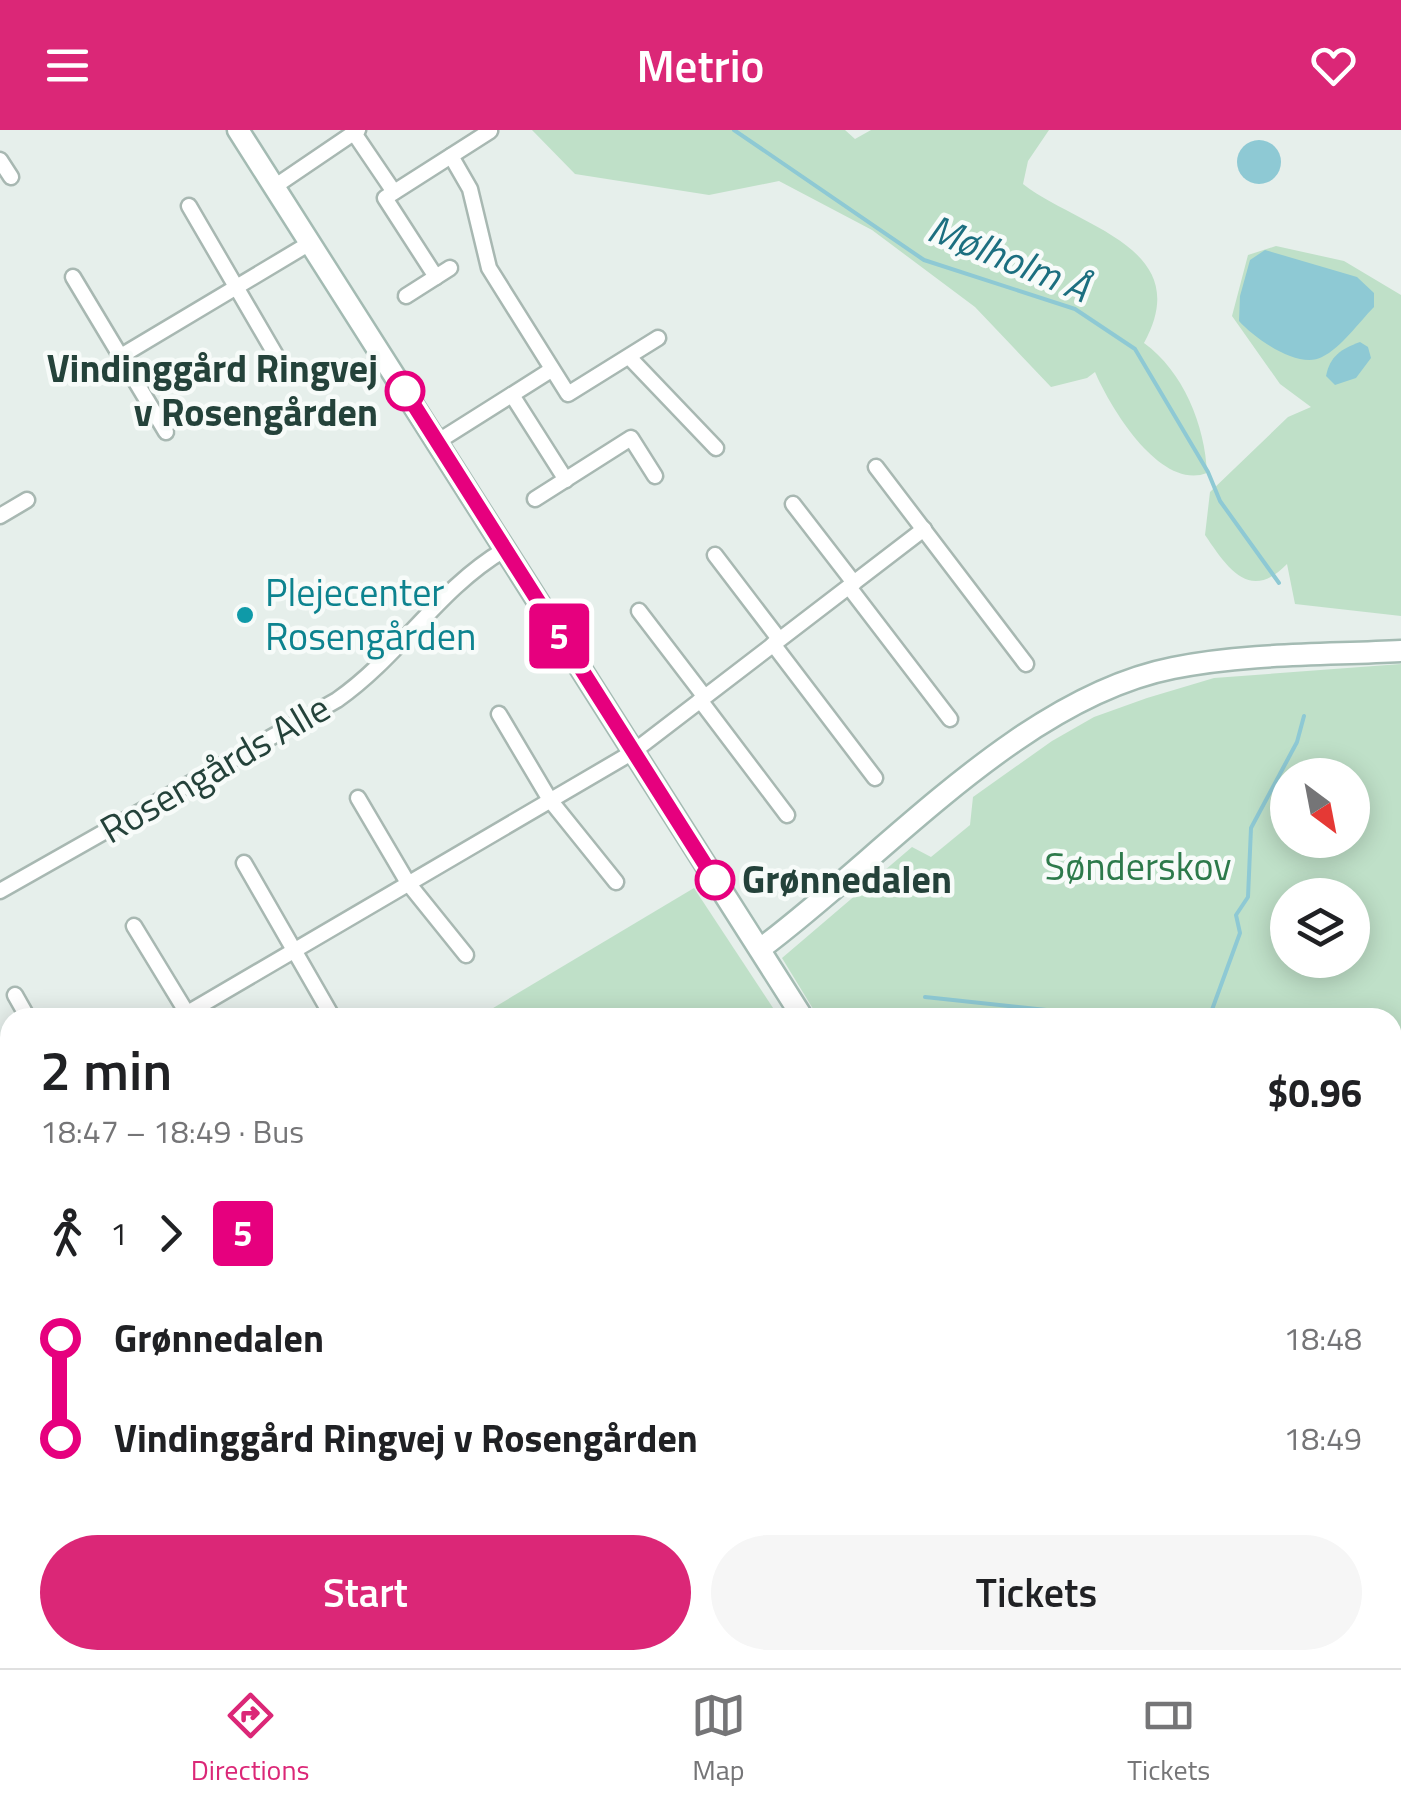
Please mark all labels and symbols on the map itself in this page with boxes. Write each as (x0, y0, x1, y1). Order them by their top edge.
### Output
water label: Mølholm Å (919, 197, 1100, 318)
place label: Vindinggård Ringvej v Rosengården (47, 339, 378, 441)
marker: Vindinggård Ringvej v Rosengården (386, 372, 424, 410)
place label: Plejecenter Rosengården (265, 563, 476, 665)
marker: Plejecenter Rosengården (234, 604, 256, 626)
line badge: 5 (526, 604, 592, 668)
street label: Rosengårds Alle (89, 679, 340, 858)
north arrow (1270, 758, 1370, 858)
park label: Sønderskov (1045, 837, 1231, 895)
place label: Grønnedalen (742, 850, 952, 908)
marker: Grønnedalen (696, 861, 734, 899)

